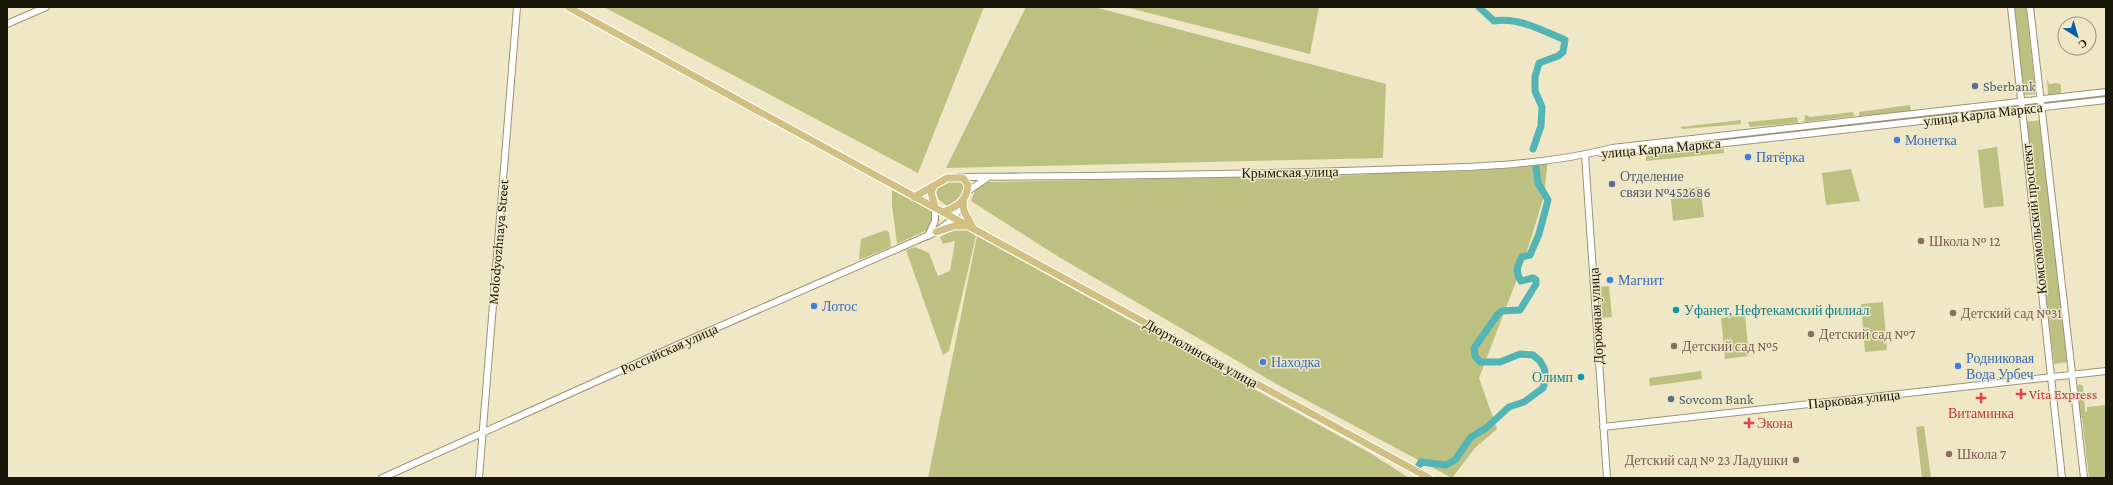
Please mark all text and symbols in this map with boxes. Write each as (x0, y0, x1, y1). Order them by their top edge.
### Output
north arrow (2057, 16, 2097, 56)
text: С (2076, 37, 2090, 51)
place label: Sberbank (1983, 78, 2036, 94)
marker: Sberbank (1970, 81, 1980, 91)
street label: улица Карла Маркса (1923, 99, 2044, 129)
place label: Монетка (1905, 132, 1958, 148)
street label: улица Карла Маркса (1601, 135, 1722, 161)
marker: Монетка (1892, 135, 1902, 145)
street label: Комсомольский проспект (2018, 143, 2050, 295)
place label: Пятёрка (1756, 149, 1805, 165)
marker: Пятёрка (1743, 152, 1753, 162)
street label: Крымская улица (1241, 163, 1340, 181)
place label: Отделение связи №452686 (1620, 168, 1711, 200)
street label: Molodyozhnaya Street (485, 178, 511, 305)
marker: Отделение связи №452686 (1607, 179, 1617, 189)
place label: Школа № 12 (1929, 233, 2001, 249)
marker: Школа № 12 (1916, 236, 1926, 246)
street label: Дорожная улица (1585, 266, 1607, 365)
place label: Магнит (1618, 272, 1664, 288)
marker: Магнит (1605, 275, 1615, 285)
place label: Лотос (822, 298, 857, 314)
marker: Лотос (809, 301, 819, 311)
place label: Уфанет, Нефтекамский филиал (1684, 302, 1869, 318)
marker: Уфанет, Нефтекамский филиал (1671, 305, 1681, 315)
place label: Детский сад №31 (1961, 305, 2062, 321)
marker: Детский сад №31 (1948, 308, 1958, 318)
street label: Дюртюлинская улица (1141, 315, 1261, 391)
street label: Российская улица (618, 320, 721, 378)
place label: Детский сад №7 (1819, 326, 1916, 342)
marker: Детский сад №7 (1806, 329, 1816, 339)
place label: Детский сад №5 (1682, 338, 1778, 354)
marker: Детский сад №5 (1669, 341, 1679, 351)
place label: Родниковая Вода Урбеч (1966, 350, 2035, 382)
place label: Находка (1271, 354, 1321, 370)
marker: Находка (1258, 357, 1268, 367)
marker: Родниковая Вода Урбеч (1953, 361, 1963, 371)
place label: Олимп (1532, 369, 1573, 385)
marker: Олимп (1576, 372, 1586, 382)
street label: Парковая улица (1807, 386, 1902, 412)
place label: Vita Express (2029, 386, 2097, 402)
marker: Vita Express (2016, 389, 2026, 399)
place label: Sovcom Bank (1679, 391, 1754, 407)
marker: Витаминка (1976, 393, 1986, 403)
marker: Sovcom Bank (1666, 394, 1676, 404)
place label: Витаминка (1948, 405, 2015, 421)
place label: Экона (1757, 415, 1794, 431)
marker: Экона (1744, 418, 1754, 428)
place label: Школа 7 (1957, 446, 2007, 462)
marker: Школа 7 (1944, 449, 1954, 459)
place label: Детский сад № 23 Ладушки (1625, 452, 1789, 468)
marker: Детский сад № 23 Ладушки (1791, 455, 1801, 465)

